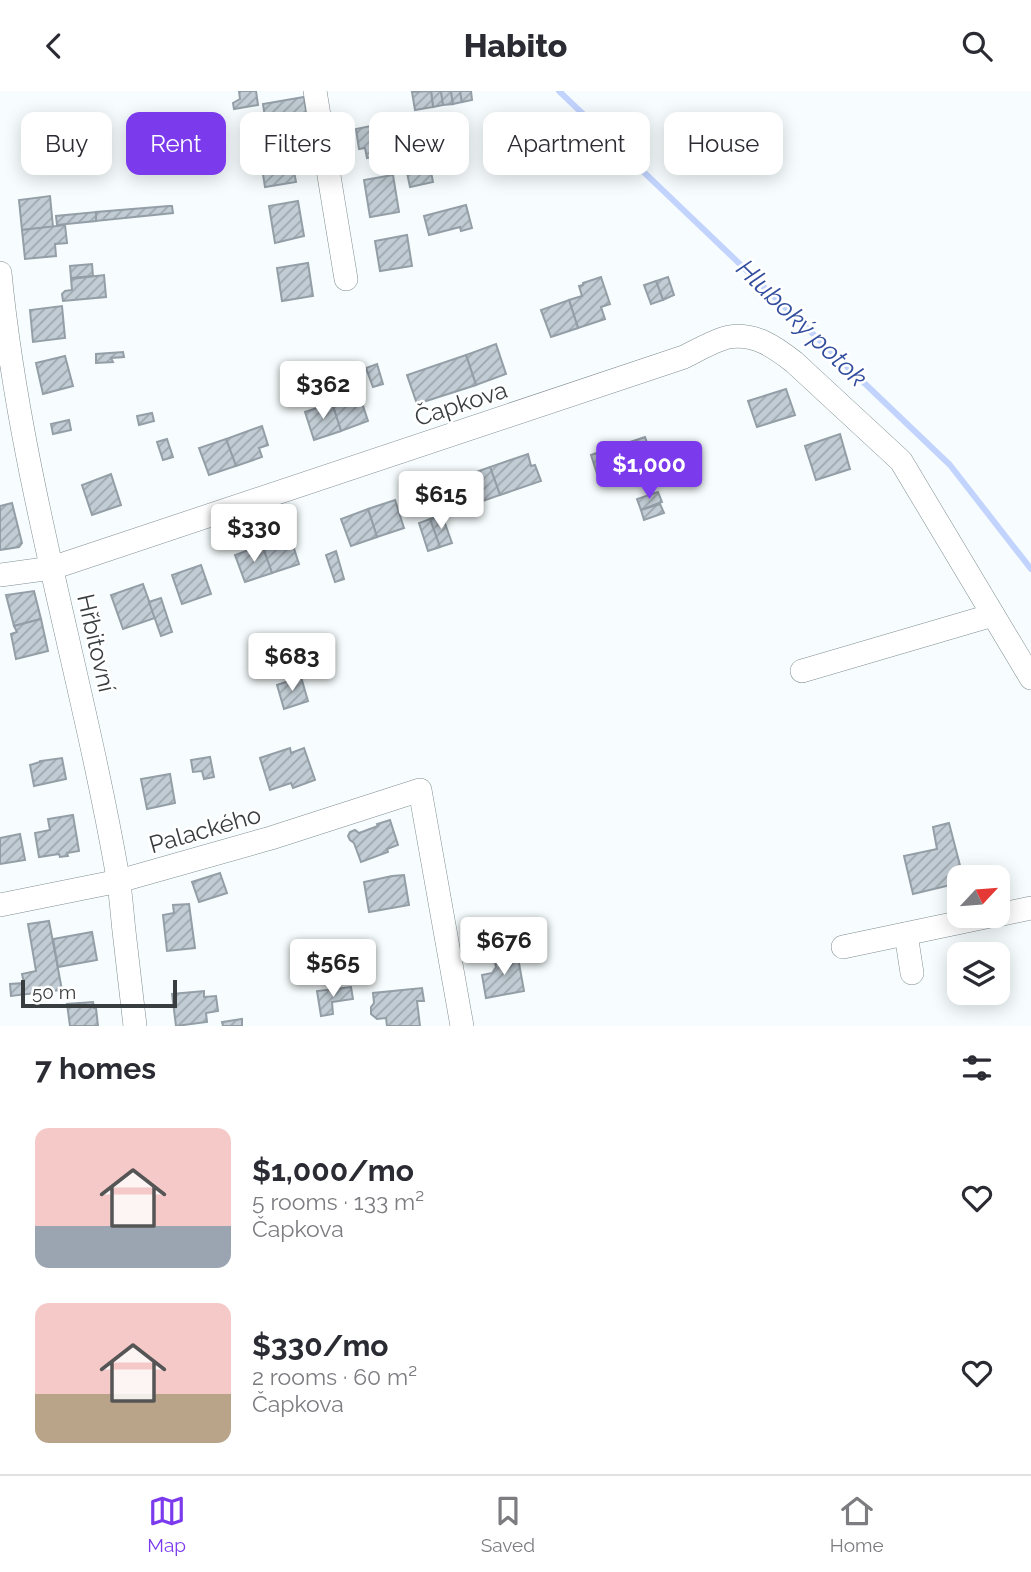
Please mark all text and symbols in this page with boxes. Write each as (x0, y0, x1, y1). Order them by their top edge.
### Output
icon: back (35, 27, 73, 65)
text: Habito (464, 27, 567, 64)
icon: search (958, 27, 996, 65)
chip: Buy (21, 112, 112, 175)
chip: Rent (126, 112, 226, 175)
chip: Filters (240, 112, 355, 175)
chip: New (369, 112, 469, 175)
chip: Apartment (483, 112, 650, 175)
chip: House (664, 112, 783, 175)
water label: Hluboký potok (731, 253, 874, 393)
pin: $362 (282, 361, 364, 421)
text: $362 (296, 370, 350, 397)
street label: Čapkova (411, 375, 511, 432)
pin: $1,000 (592, 441, 706, 501)
text: $1,000 (612, 450, 686, 477)
pin: $615 (400, 471, 482, 531)
text: $615 (415, 480, 467, 507)
pin: $330 (213, 505, 295, 564)
text: $330 (227, 513, 281, 540)
street label: Hřbitovní (71, 591, 122, 696)
pin: $683 (251, 633, 333, 693)
text: $683 (264, 642, 320, 669)
street label: Palackého (146, 800, 264, 859)
north arrow (947, 865, 1010, 927)
map controls (947, 865, 1010, 1005)
pin: $676 (463, 917, 545, 977)
text: $676 (476, 926, 532, 953)
pin: $565 (292, 939, 374, 999)
button: layers (947, 942, 1010, 1005)
text: $565 (306, 948, 360, 975)
scale bar (21, 977, 177, 1009)
text: 50 m (32, 981, 76, 1003)
icon: filters (958, 1049, 996, 1087)
text: 7 homes (35, 1051, 156, 1086)
text: $1,000/mo (252, 1153, 414, 1188)
icon: home (91, 1156, 175, 1240)
icon: heart (958, 1179, 996, 1217)
text: 5 rooms · 133 m² (252, 1188, 424, 1215)
text: Čapkova (252, 1215, 344, 1242)
text: $330/mo (252, 1328, 389, 1363)
icon: home (91, 1331, 175, 1415)
icon: heart (958, 1354, 996, 1392)
text: 2 rooms · 60 m² (252, 1363, 417, 1390)
text: Čapkova (252, 1390, 344, 1417)
tab: Map (147, 1492, 186, 1556)
tab: Saved (481, 1492, 535, 1556)
tab: Home (830, 1492, 884, 1556)

